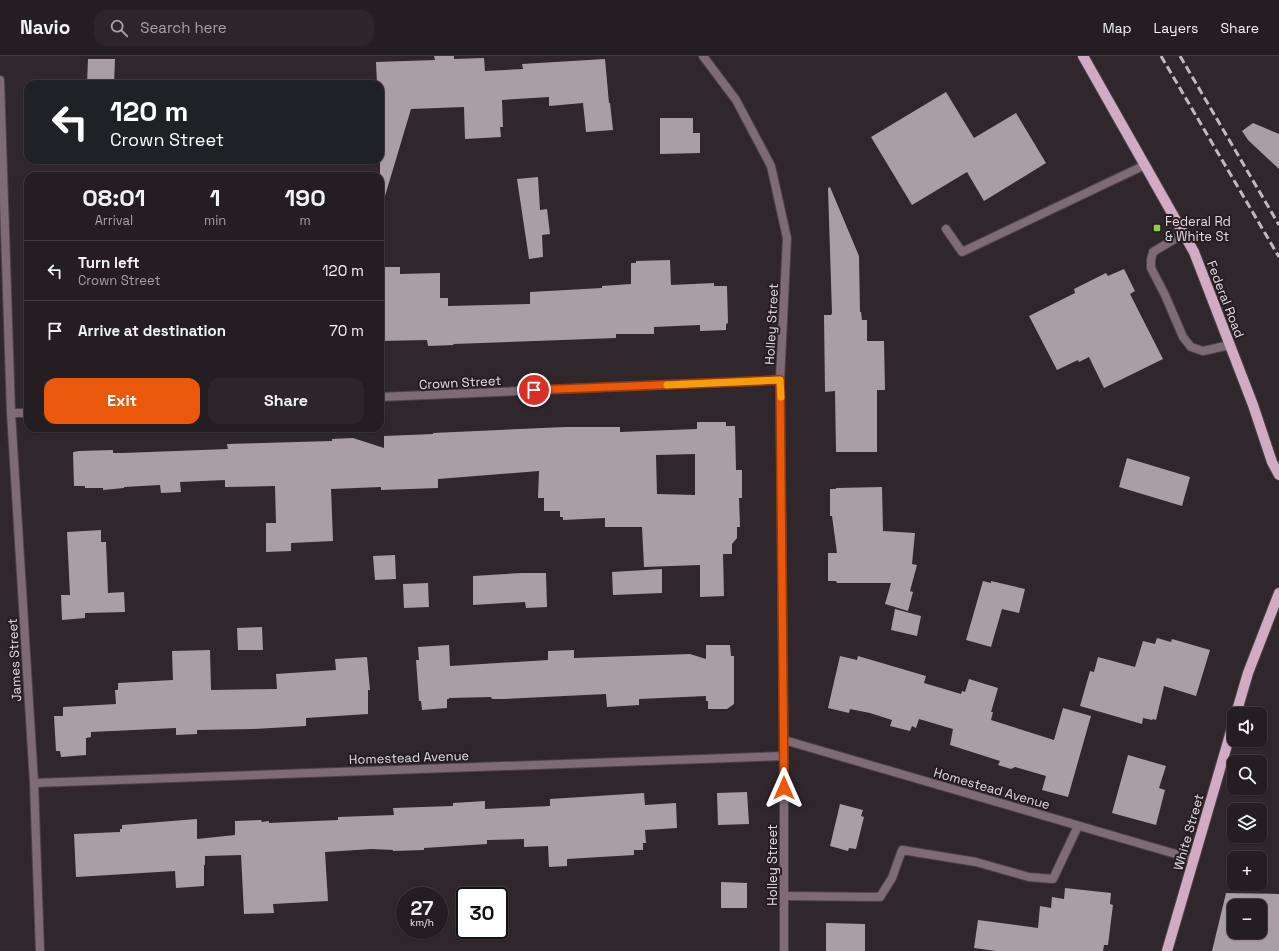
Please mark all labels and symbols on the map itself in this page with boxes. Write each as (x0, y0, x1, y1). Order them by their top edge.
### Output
place label: Federal Rd & White St (1165, 213, 1231, 245)
marker: Federal Rd & White St (1152, 223, 1162, 233)
street label: Federal Road (1203, 258, 1248, 340)
street label: Holley Street (761, 283, 782, 365)
street label: Crown Street (418, 372, 502, 393)
pin (517, 373, 551, 407)
street label: James Street (4, 618, 25, 702)
street label: Homestead Avenue (349, 747, 469, 768)
street label: Homestead Avenue (932, 764, 1052, 813)
position arrow (763, 767, 805, 809)
street label: White Street (1169, 792, 1208, 872)
street label: Holley Street (764, 824, 781, 906)
speed limit sign: 30 (456, 887, 508, 939)

